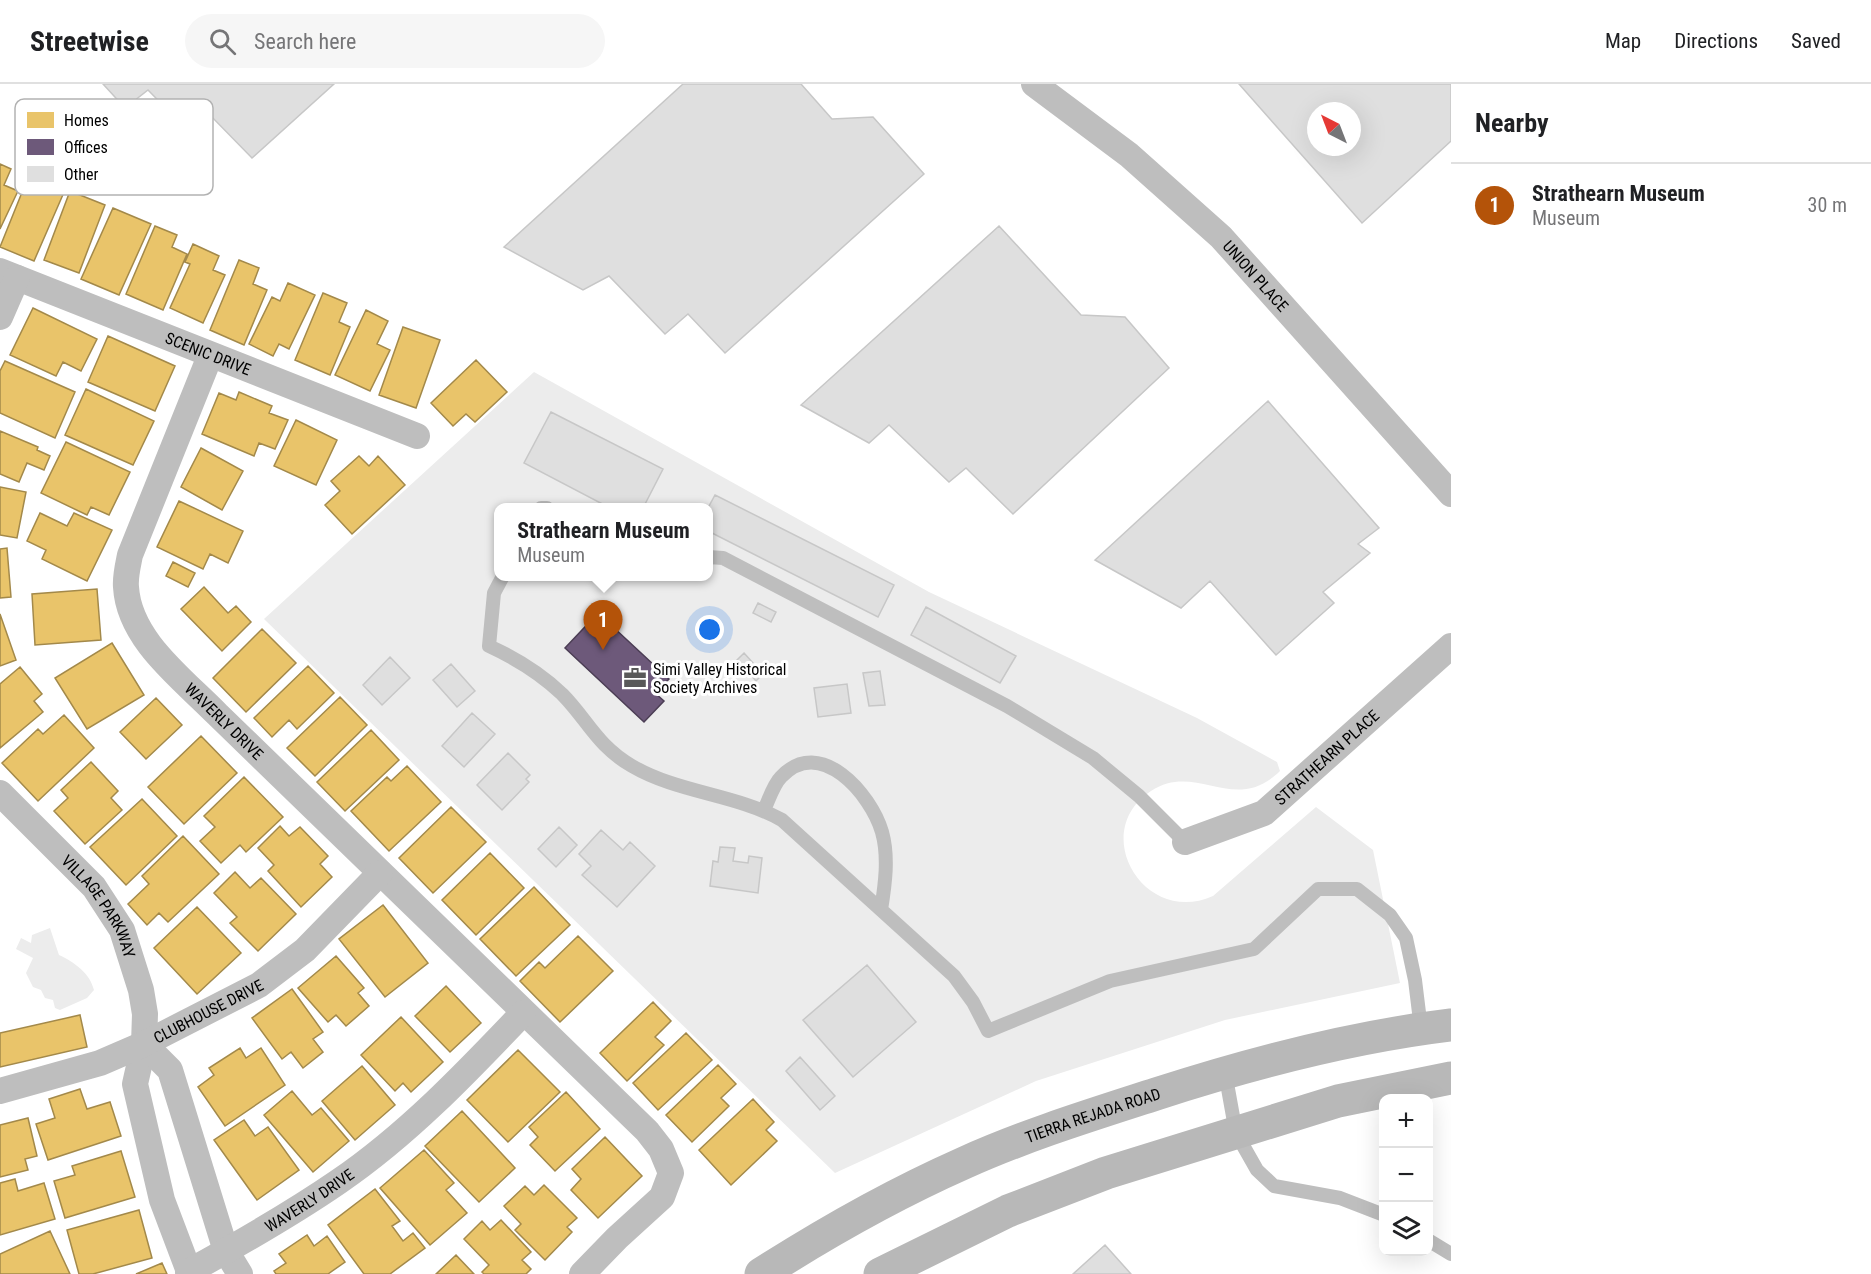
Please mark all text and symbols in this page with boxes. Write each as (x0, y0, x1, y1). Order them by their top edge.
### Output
search box (185, 14, 605, 68)
text: Streetwise (30, 25, 149, 58)
icon: search (206, 25, 239, 58)
text: Search here (254, 29, 356, 54)
text: Map (1605, 29, 1641, 53)
text: Directions (1674, 29, 1758, 53)
text: Saved (1791, 29, 1841, 53)
legend (15, 99, 213, 195)
north arrow (1307, 102, 1361, 156)
text: Nearby (1475, 108, 1549, 138)
text: Homes (64, 111, 109, 130)
text: Offices (64, 138, 108, 157)
text: Other (64, 165, 99, 184)
text: Strathearn Museum (1532, 181, 1705, 206)
text: 1 (1489, 193, 1500, 217)
text: 30 m (1808, 193, 1847, 217)
text: Museum (1532, 206, 1600, 230)
street label: UNION PLACE (1219, 237, 1292, 316)
street label: SCENIC DRIVE (163, 328, 254, 379)
popup (494, 503, 713, 581)
text: Strathearn Museum (517, 518, 690, 543)
text: Museum (517, 543, 585, 567)
pin: 1 (584, 600, 622, 650)
your location (695, 615, 724, 644)
place label: Simi Valley Historical Society Archives (653, 660, 786, 697)
office icon: Simi Valley Historical Society Archives (622, 665, 648, 691)
street label: WAVERLY DRIVE (181, 679, 267, 764)
street label: STRATHEARN PLACE (1271, 706, 1383, 809)
street label: VILLAGE PARKWAY (57, 851, 139, 961)
street label: CLUBHOUSE DRIVE (150, 975, 267, 1048)
street label: TIERRA REJADA ROAD (1023, 1084, 1163, 1147)
map controls (1379, 1094, 1433, 1256)
button: + (1379, 1094, 1433, 1148)
button: − (1379, 1148, 1433, 1202)
street label: WAVERLY DRIVE (262, 1165, 358, 1236)
button: layers (1379, 1202, 1433, 1256)

